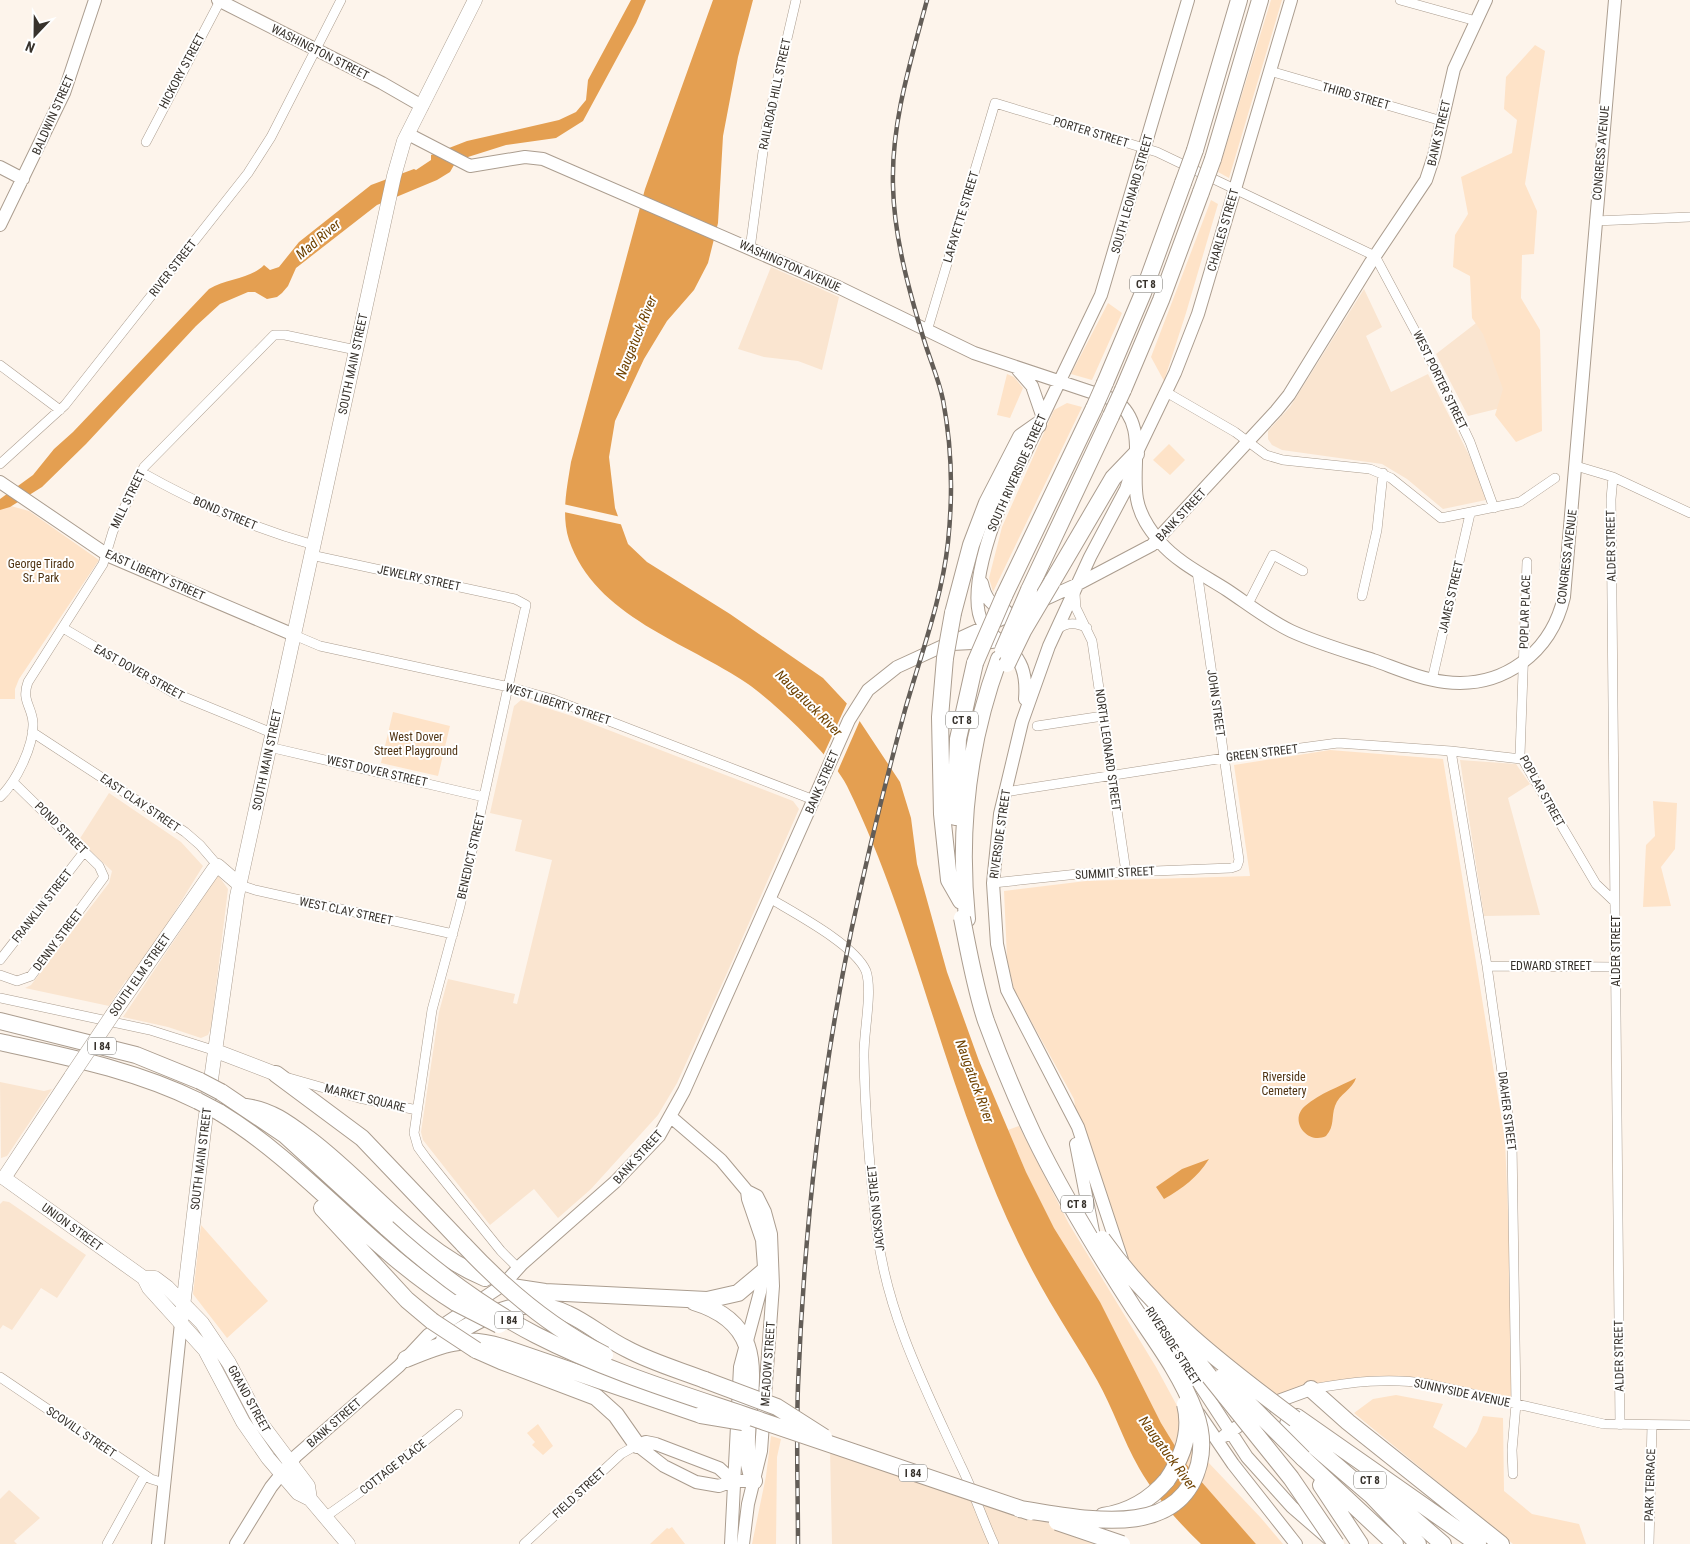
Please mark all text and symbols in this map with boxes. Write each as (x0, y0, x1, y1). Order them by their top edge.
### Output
north arrow (10, 10, 60, 60)
street label: WASHINGTON STREET (269, 21, 371, 83)
street label: HICKORY STREET (156, 31, 208, 111)
street label: RAILROAD HILL STREET (756, 37, 794, 151)
text: N (23, 38, 37, 56)
street label: BALDWIN STREET (29, 73, 77, 157)
street label: THIRD STREET (1321, 80, 1391, 112)
street label: BANK STREET (1425, 99, 1453, 167)
street label: CONGRESS AVENUE (1590, 105, 1612, 201)
street label: PORTER STREET (1052, 114, 1130, 150)
street label: SOUTH LEONARD STREET (1108, 133, 1156, 255)
street label: LAFAYETTE STREET (940, 170, 982, 264)
street label: CHARLES STREET (1204, 187, 1242, 273)
water label: Mad River (292, 215, 344, 262)
street label: RIVER STREET (146, 237, 200, 299)
street label: WASHINGTON AVENUE (737, 237, 843, 295)
road number: CT 8 (1130, 276, 1162, 292)
water label: Naugatuck River (612, 293, 660, 381)
street label: SOUTH MAIN STREET (335, 312, 371, 416)
street label: WEST PORTER STREET (1410, 328, 1470, 432)
street label: SOUTH RIVERSIDE STREET (985, 412, 1049, 534)
street label: MILL STREET (108, 467, 148, 531)
street label: BANK STREET (1153, 486, 1209, 544)
street label: BOND STREET (191, 493, 259, 533)
street label: CONGRESS AVENUE (1554, 509, 1580, 605)
street label: ALDER STREET (1603, 510, 1619, 582)
street label: EAST LIBERTY STREET (103, 547, 207, 603)
park label: George Tirado Sr. Park (8, 557, 74, 585)
street label: JAMES STREET (1436, 560, 1466, 634)
street label: JEWELRY STREET (376, 562, 462, 594)
street label: POPLAR PLACE (1517, 575, 1533, 649)
street label: EAST DOVER STREET (92, 641, 186, 703)
water label: Naugatuck River (772, 666, 846, 740)
street label: JOHN STREET (1204, 668, 1228, 738)
street label: WEST LIBERTY STREET (504, 680, 612, 728)
street label: NORTH LEONARD STREET (1092, 688, 1124, 812)
street label: SOUTH MAIN STREET (249, 708, 285, 812)
road number: CT 8 (946, 712, 978, 728)
park label: West Dover Street Playground (374, 730, 458, 758)
street label: GREEN STREET (1225, 742, 1299, 764)
street label: BANK STREET (802, 748, 842, 816)
street label: WEST DOVER STREET (325, 753, 429, 789)
street label: POPLAR STREET (1517, 753, 1567, 829)
street label: EAST CLAY STREET (98, 771, 182, 835)
street label: RIVERSIDE STREET (987, 788, 1013, 880)
street label: POND STREET (32, 799, 90, 857)
street label: BENEDICT STREET (454, 811, 488, 901)
street label: SUMMIT STREET (1075, 864, 1155, 882)
street label: FRANKLIN STREET (9, 867, 75, 945)
street label: WEST CLAY STREET (298, 894, 394, 928)
street label: DENNY STREET (30, 906, 86, 974)
street label: ALDER STREET (1609, 915, 1623, 987)
street label: SOUTH ELM STREET (106, 931, 174, 1019)
street label: EDWARD STREET (1510, 959, 1592, 973)
water label: Naugatuck River (953, 1037, 998, 1126)
road number: I 84 (88, 1038, 116, 1054)
park label: Riverside Cemetery (1261, 1070, 1307, 1098)
street label: DRAHER STREET (1495, 1071, 1519, 1151)
street label: MARKET SQUARE (323, 1081, 407, 1115)
street label: SOUTH MAIN STREET (188, 1107, 214, 1211)
street label: BANK STREET (610, 1127, 666, 1187)
street label: JACKSON STREET (865, 1164, 887, 1252)
road number: CT 8 (1061, 1196, 1093, 1212)
street label: UNION STREET (39, 1200, 105, 1254)
street label: RIVERSIDE STREET (1143, 1304, 1203, 1388)
road number: I 84 (495, 1312, 523, 1328)
street label: ALDER STREET (1611, 1320, 1627, 1392)
street label: MEADOW STREET (758, 1321, 778, 1407)
street label: GRAND STREET (225, 1363, 273, 1435)
street label: SUNNYSIDE AVENUE (1413, 1376, 1511, 1410)
street label: BANK STREET (304, 1396, 364, 1450)
street label: SCOVILL STREET (43, 1404, 119, 1460)
water label: Naugatuck River (1136, 1413, 1201, 1494)
street label: COTTAGE PLACE (357, 1437, 429, 1497)
street label: PARK TERRACE (1642, 1448, 1658, 1522)
street label: FIELD STREET (550, 1465, 608, 1521)
road number: I 84 (899, 1465, 927, 1482)
road number: CT 8 (1354, 1472, 1386, 1488)

